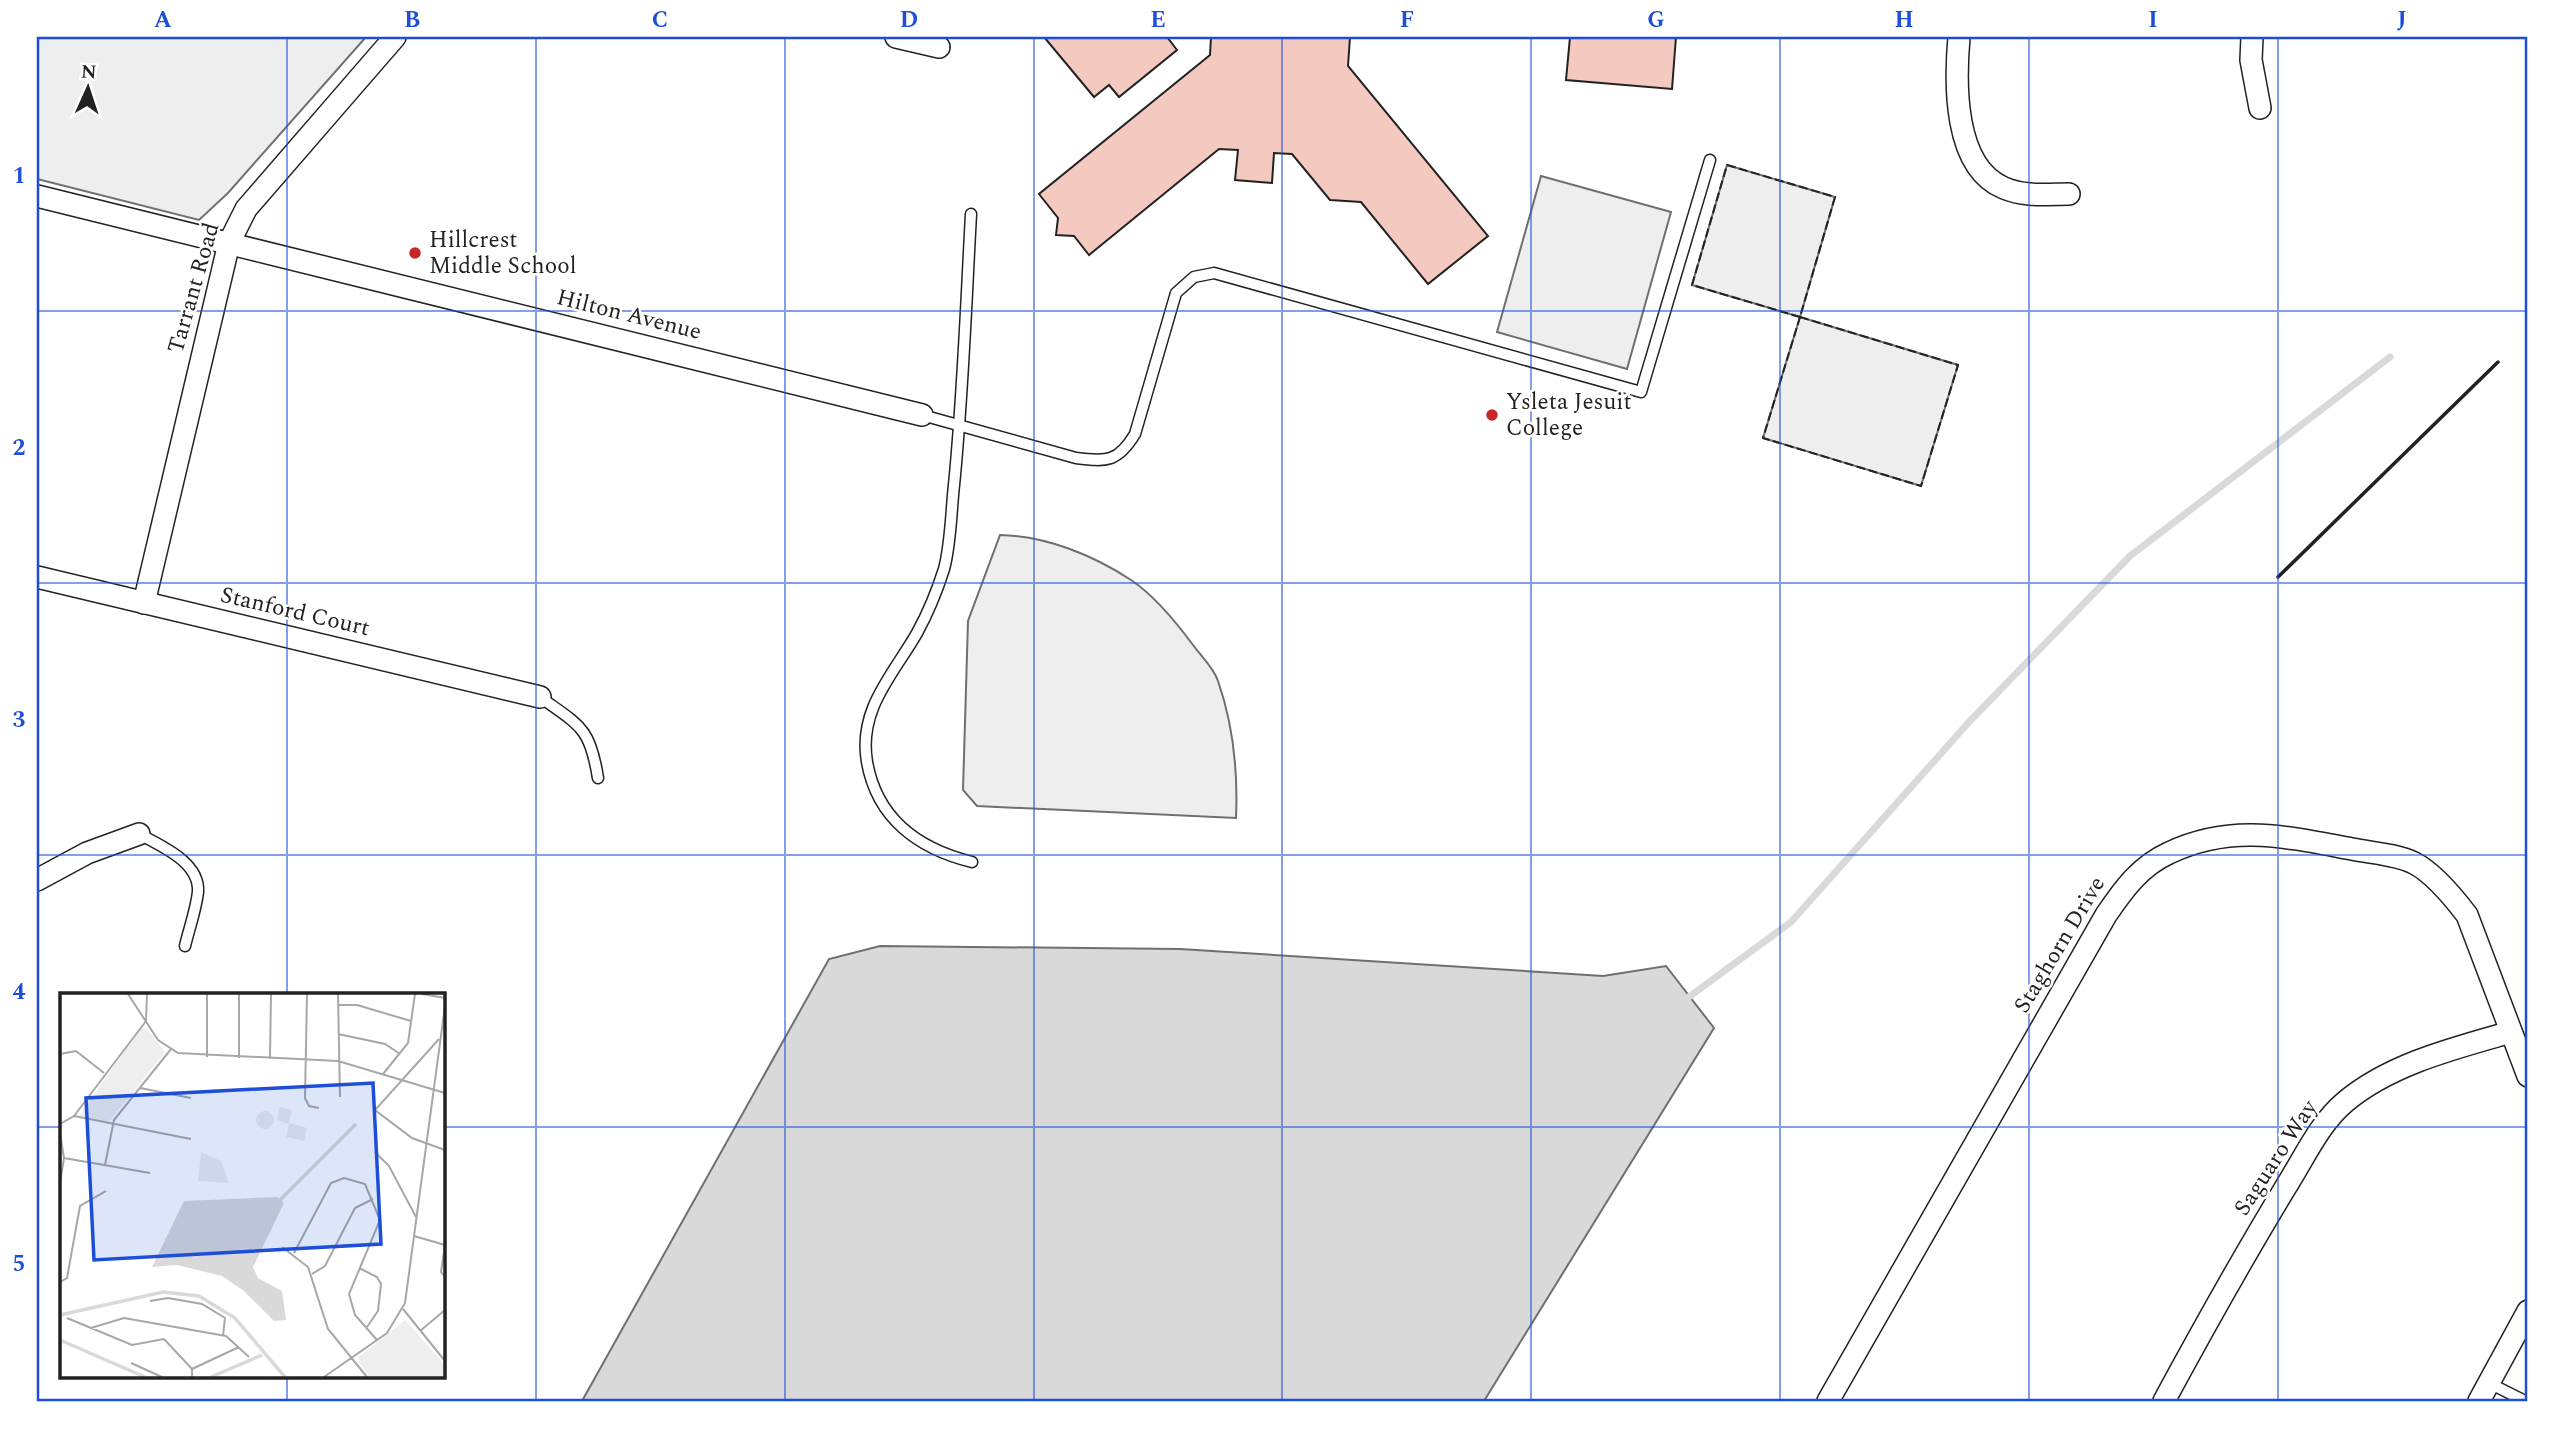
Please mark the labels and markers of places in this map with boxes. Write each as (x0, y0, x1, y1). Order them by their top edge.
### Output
place label: Hillcrest Middle School (429, 223, 576, 284)
marker: Hillcrest Middle School (407, 245, 423, 261)
place label: Ysleta Jesuit College (1506, 385, 1632, 446)
marker: Ysleta Jesuit College (1484, 407, 1500, 423)

